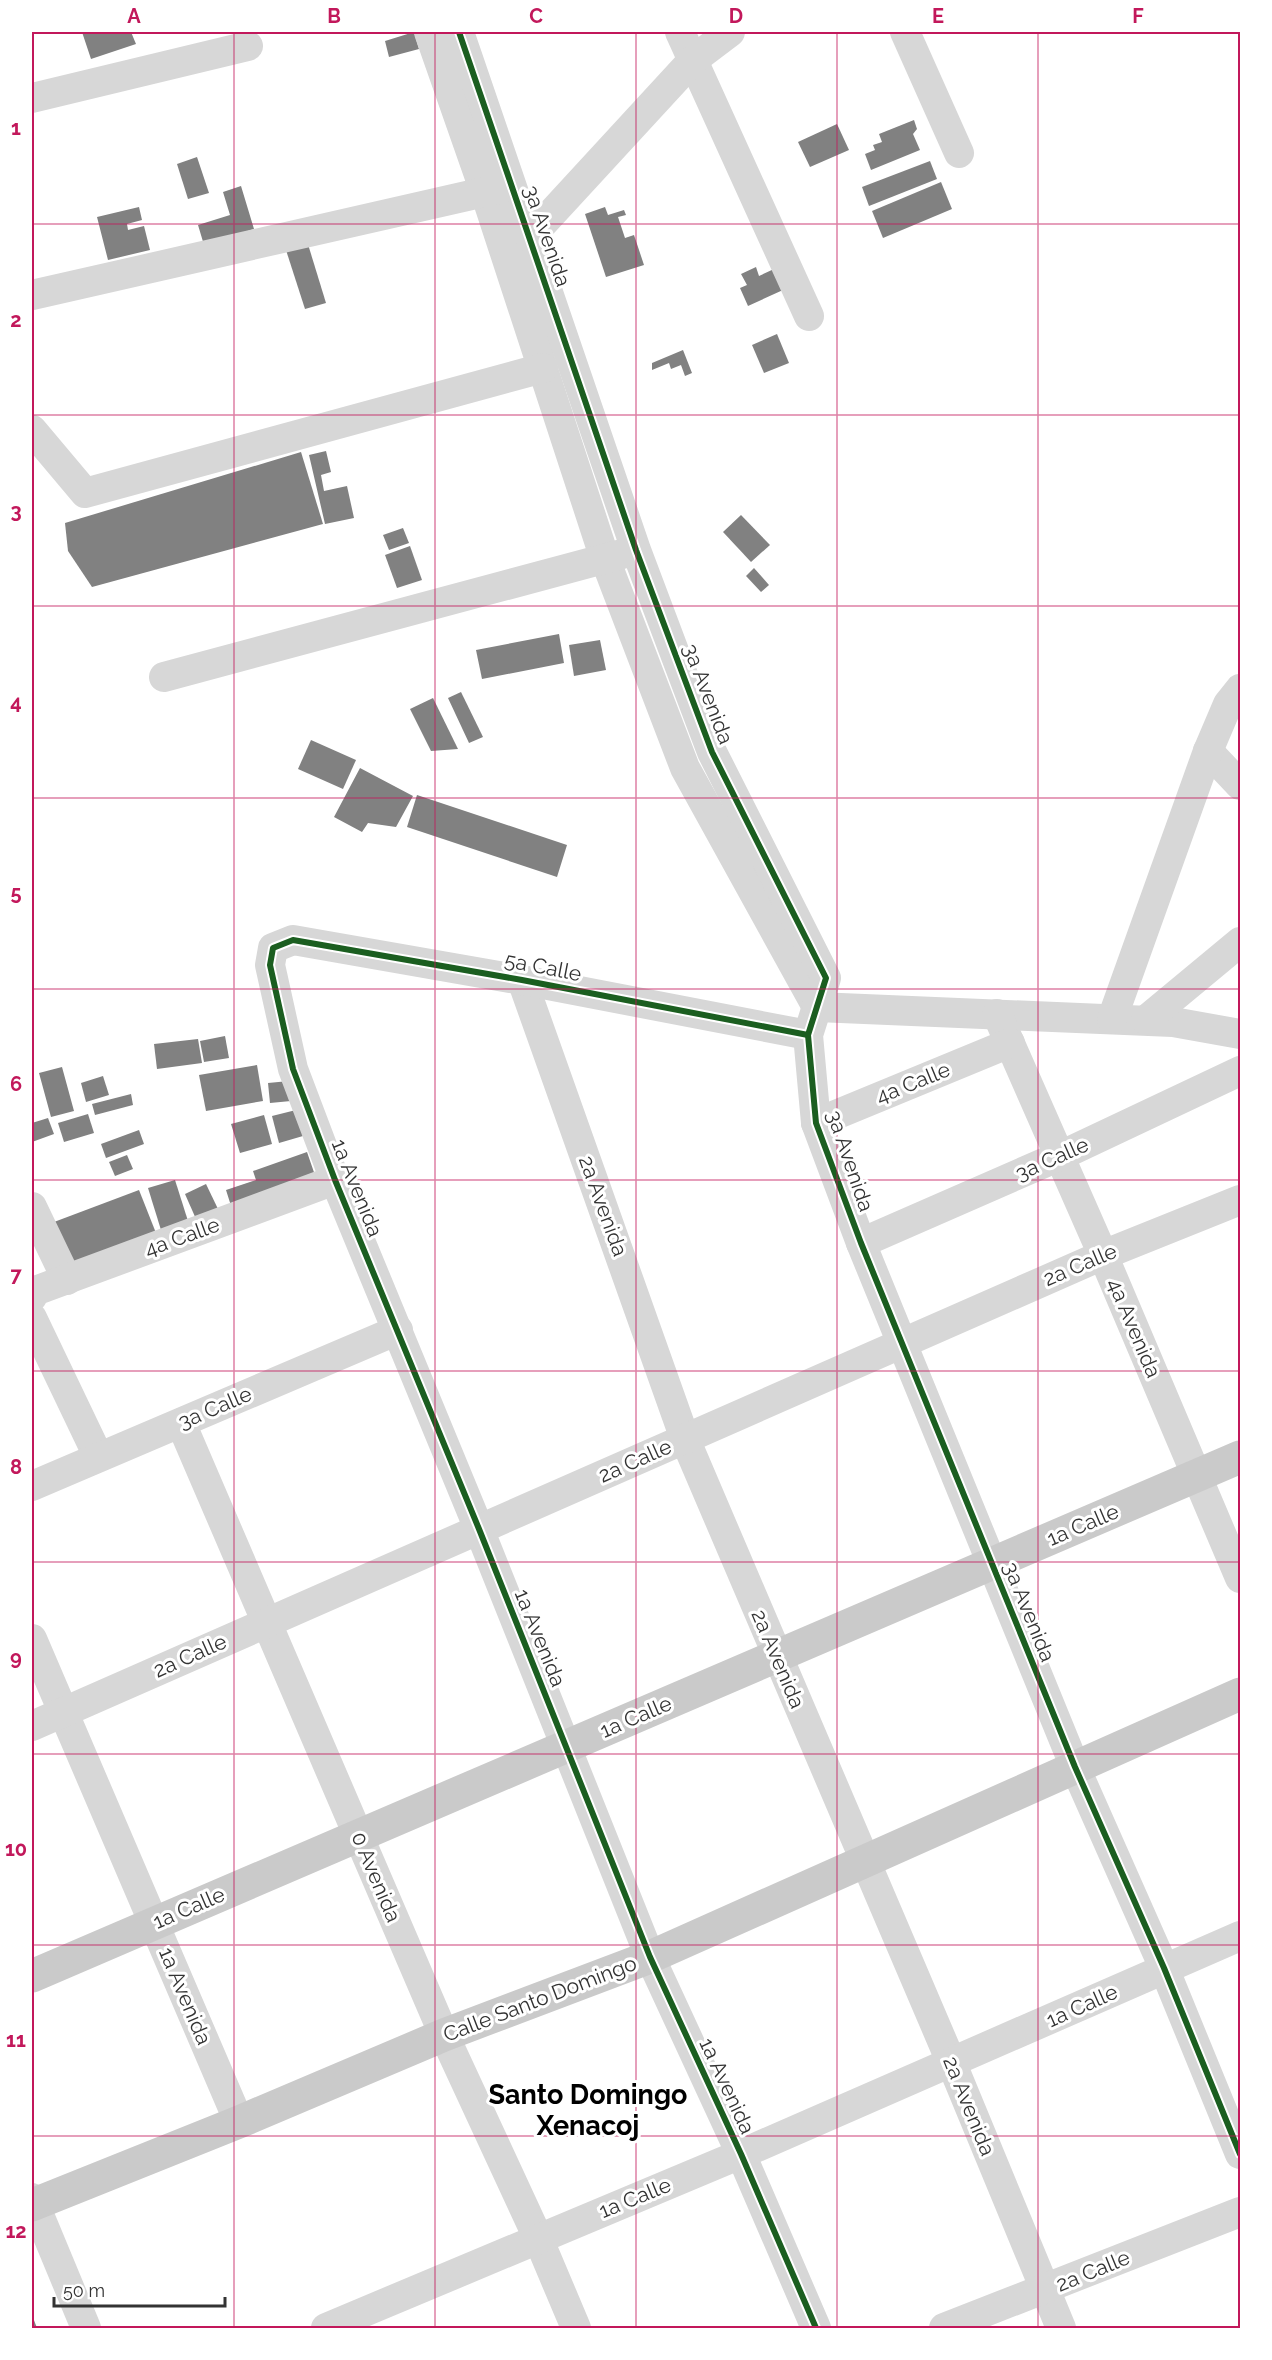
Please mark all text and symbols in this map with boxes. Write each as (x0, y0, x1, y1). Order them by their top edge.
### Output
text: A (127, 4, 141, 28)
text: B (327, 4, 341, 28)
text: C (529, 4, 543, 28)
text: D (729, 4, 743, 28)
text: E (932, 4, 944, 28)
text: F (1132, 4, 1144, 28)
text: 1 (11, 116, 21, 140)
street label: 3a Avenida (519, 182, 576, 290)
text: 2 (10, 308, 22, 332)
text: 3 (10, 499, 22, 523)
street label: 3a Avenida (678, 640, 739, 747)
text: 4 (10, 690, 22, 714)
text: 5 (10, 881, 22, 905)
street label: 5a Calle (502, 947, 584, 986)
street label: 4a Calle (872, 1056, 954, 1109)
text: 6 (10, 1072, 22, 1096)
street label: 3a Avenida (822, 1107, 879, 1215)
street label: 3a Calle (1011, 1131, 1092, 1186)
street label: 1a Avenida (327, 1135, 388, 1240)
street label: 2a Avenida (574, 1152, 633, 1259)
street label: 4a Calle (141, 1211, 223, 1262)
street label: 2a Calle (1039, 1238, 1120, 1291)
text: 7 (10, 1263, 22, 1287)
street label: 4a Avenida (1102, 1274, 1167, 1381)
street label: 3a Calle (174, 1381, 255, 1434)
street label: 2a Calle (594, 1433, 675, 1488)
text: 8 (10, 1455, 22, 1479)
street label: 1a Calle (1043, 1498, 1122, 1551)
street label: 3a Avenida (998, 1558, 1061, 1665)
street label: 1a Avenida (510, 1585, 571, 1690)
street label: 2a Avenida (746, 1606, 810, 1712)
street label: 2a Calle (149, 1628, 230, 1683)
text: 9 (10, 1646, 22, 1670)
street label: 1a Calle (596, 1690, 675, 1743)
street label: 0 Avenida (346, 1828, 407, 1926)
text: 10 (5, 1837, 27, 1861)
street label: 1a Calle (149, 1881, 228, 1934)
street label: 1a Avenida (154, 1943, 217, 2048)
street label: Calle Santo Domingo (440, 1950, 640, 2047)
street label: 1a Calle (1042, 1979, 1121, 2032)
text: 11 (6, 2028, 26, 2052)
street label: 1a Avenida (694, 2034, 761, 2138)
street label: 2a Avenida (938, 2052, 1001, 2159)
district label: Santo Domingo Xenacoj (489, 2079, 687, 2141)
street label: 1a Calle (595, 2172, 674, 2223)
text: 12 (5, 2219, 27, 2243)
street label: 2a Calle (1052, 2244, 1133, 2297)
scale bar (54, 2270, 225, 2308)
text: 50 m (63, 2280, 105, 2301)

